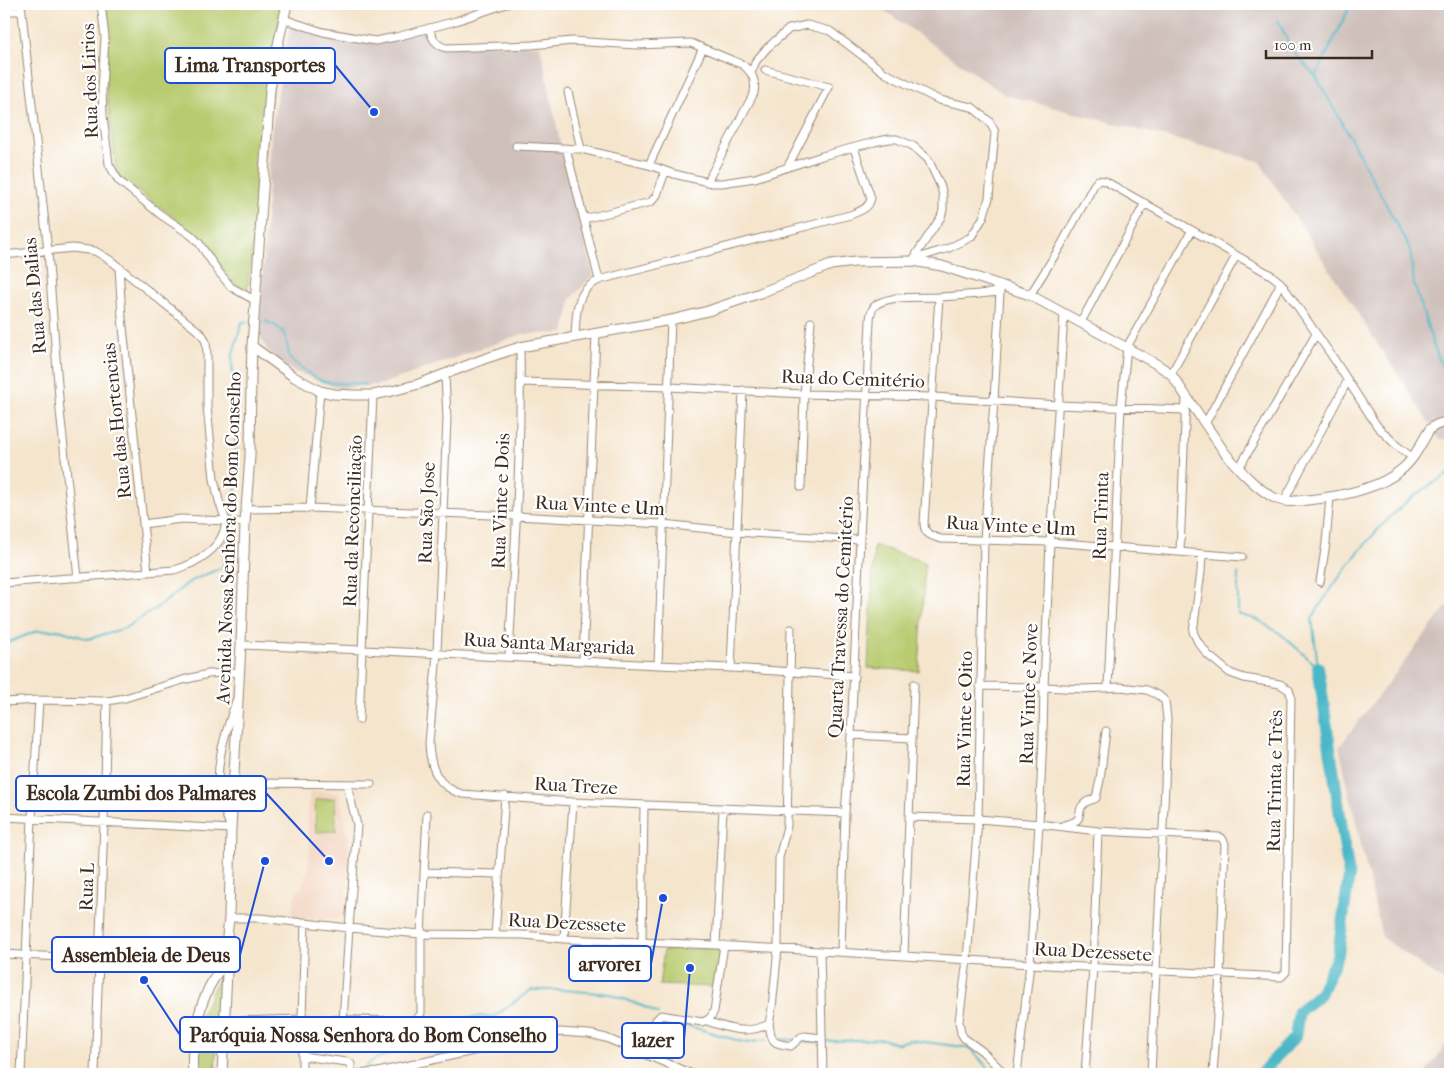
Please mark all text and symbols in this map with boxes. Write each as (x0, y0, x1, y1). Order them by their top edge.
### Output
street label: Rua dos Lirios (77, 23, 103, 139)
scale bar (1266, 28, 1373, 60)
text: 100 m (1274, 36, 1312, 54)
callout: Lima Transportes (165, 48, 335, 83)
text: Lima Transportes (175, 54, 326, 77)
street label: Rua das Dalias (19, 237, 51, 355)
street label: Rua das Hortencias (98, 342, 136, 500)
street label: Rua do Cemitério (781, 365, 926, 393)
street label: Avenida Nossa Senhora do Bom Conselho (212, 371, 246, 706)
street label: Rua Vinte e Dois (488, 433, 514, 570)
street label: Rua da Reconciliação (339, 434, 367, 608)
street label: Rua São Jose (414, 462, 440, 564)
street label: Rua Trinta (1088, 471, 1114, 561)
street label: Rua Vinte e Um (534, 492, 666, 520)
street label: Quarta Travessa do Cemitério (824, 495, 858, 739)
street label: Rua Vinte e Um (945, 512, 1077, 540)
street label: Rua Vinte e Nove (1016, 623, 1042, 765)
street label: Rua Santa Margarida (462, 629, 636, 659)
street label: Rua Vinte e Oito (953, 650, 977, 788)
street label: Rua Trinta e Três (1263, 710, 1287, 852)
street label: Rua Treze (534, 773, 618, 799)
callout: Escola Zumbi dos Palmares (16, 776, 266, 811)
text: Escola Zumbi dos Palmares (26, 782, 257, 805)
street label: Rua L (75, 862, 99, 912)
street label: Rua Dezessete (507, 909, 627, 937)
callout: Assembleia de Deus (52, 937, 240, 972)
street label: Rua Dezessete (1033, 938, 1153, 966)
text: Assembleia de Deus (60, 944, 231, 967)
callout: arvore1 (569, 946, 651, 981)
text: arvore1 (579, 953, 641, 976)
callout: Paróquia Nossa Senhora do Bom Conselho (180, 1017, 557, 1052)
callout: lazer (622, 1023, 684, 1058)
text: Paróquia Nossa Senhora do Bom Conselho (189, 1024, 547, 1047)
text: lazer (631, 1029, 675, 1052)

